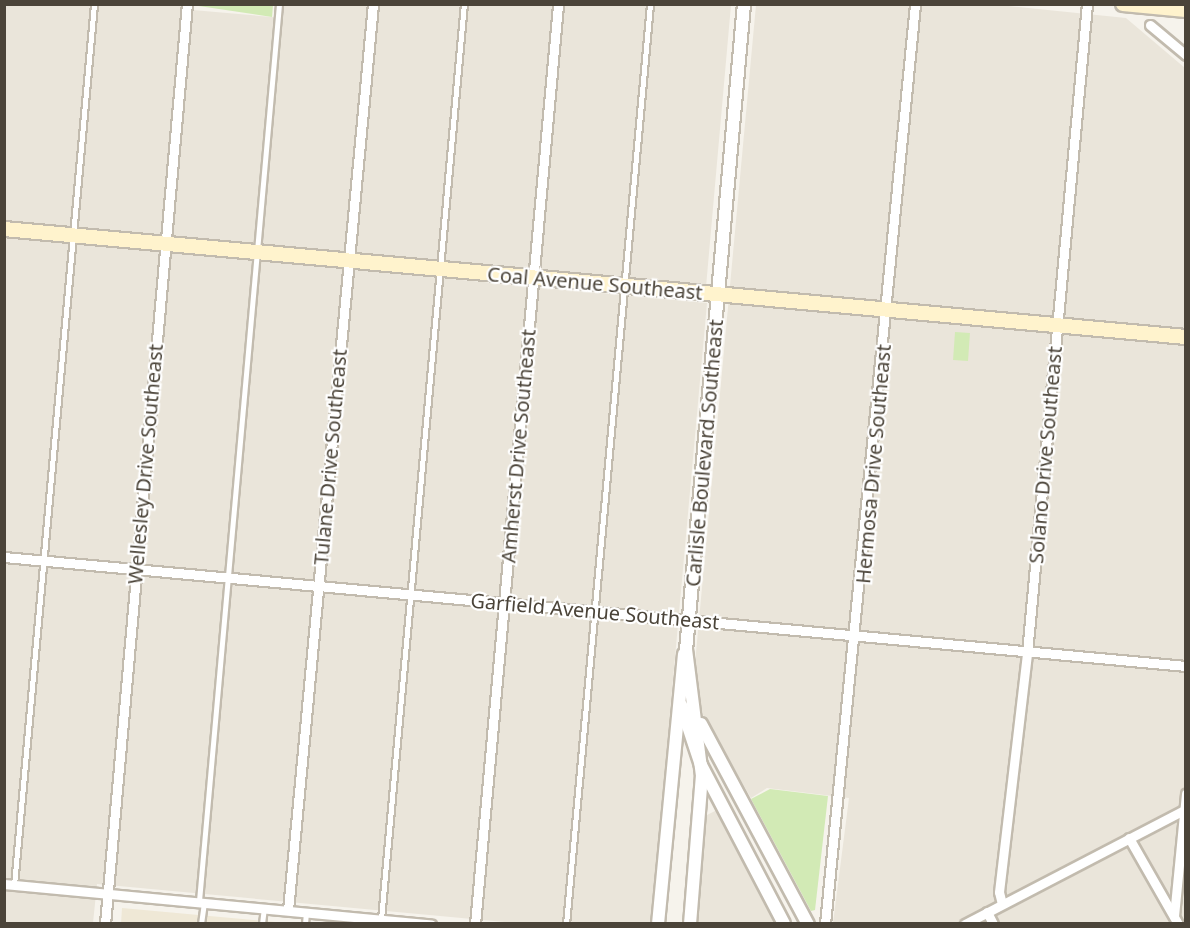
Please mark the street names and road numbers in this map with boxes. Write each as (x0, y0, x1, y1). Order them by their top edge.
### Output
street label: Coal Avenue Southeast (486, 262, 704, 304)
street label: Carlisle Boulevard Southeast (680, 318, 728, 588)
street label: Amherst Drive Southeast (496, 328, 540, 564)
street label: Wellesley Drive Southeast (123, 343, 167, 585)
street label: Hermosa Drive Southeast (851, 343, 895, 585)
street label: Solano Drive Southeast (1024, 345, 1066, 565)
street label: Tulane Drive Southeast (309, 348, 351, 566)
street label: Garfield Avenue Southeast (470, 588, 720, 634)

